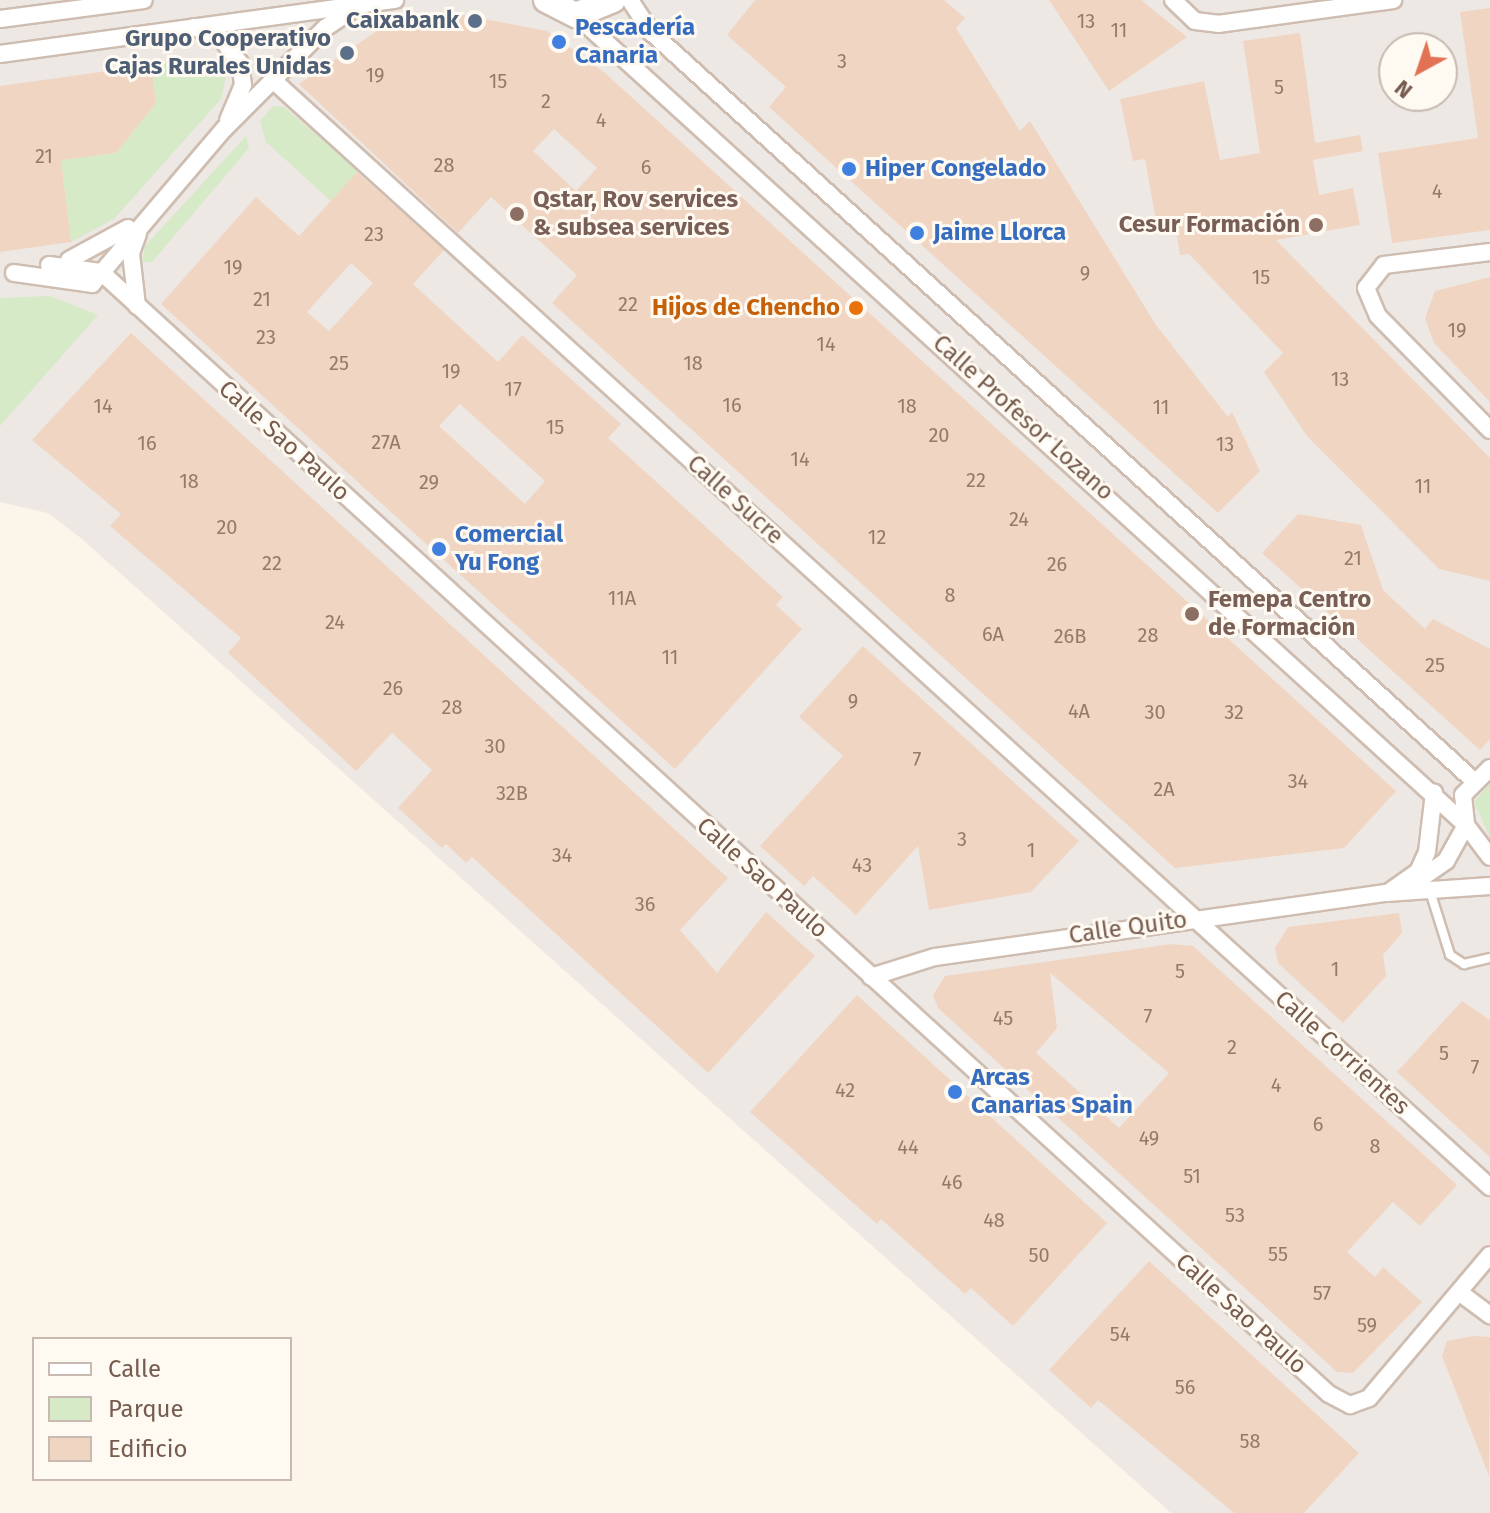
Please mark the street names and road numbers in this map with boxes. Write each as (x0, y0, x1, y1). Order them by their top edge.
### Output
street label: Calle Profesor Lozano (927, 329, 1119, 507)
street label: Calle Sao Paulo (213, 375, 355, 507)
street label: Calle Sucre (681, 449, 789, 551)
street label: Calle Sao Paulo (691, 812, 833, 944)
street label: Calle Quito (1067, 905, 1189, 951)
street label: Calle Corrientes (1269, 985, 1415, 1121)
street label: Calle Sao Paulo (1170, 1248, 1312, 1380)

